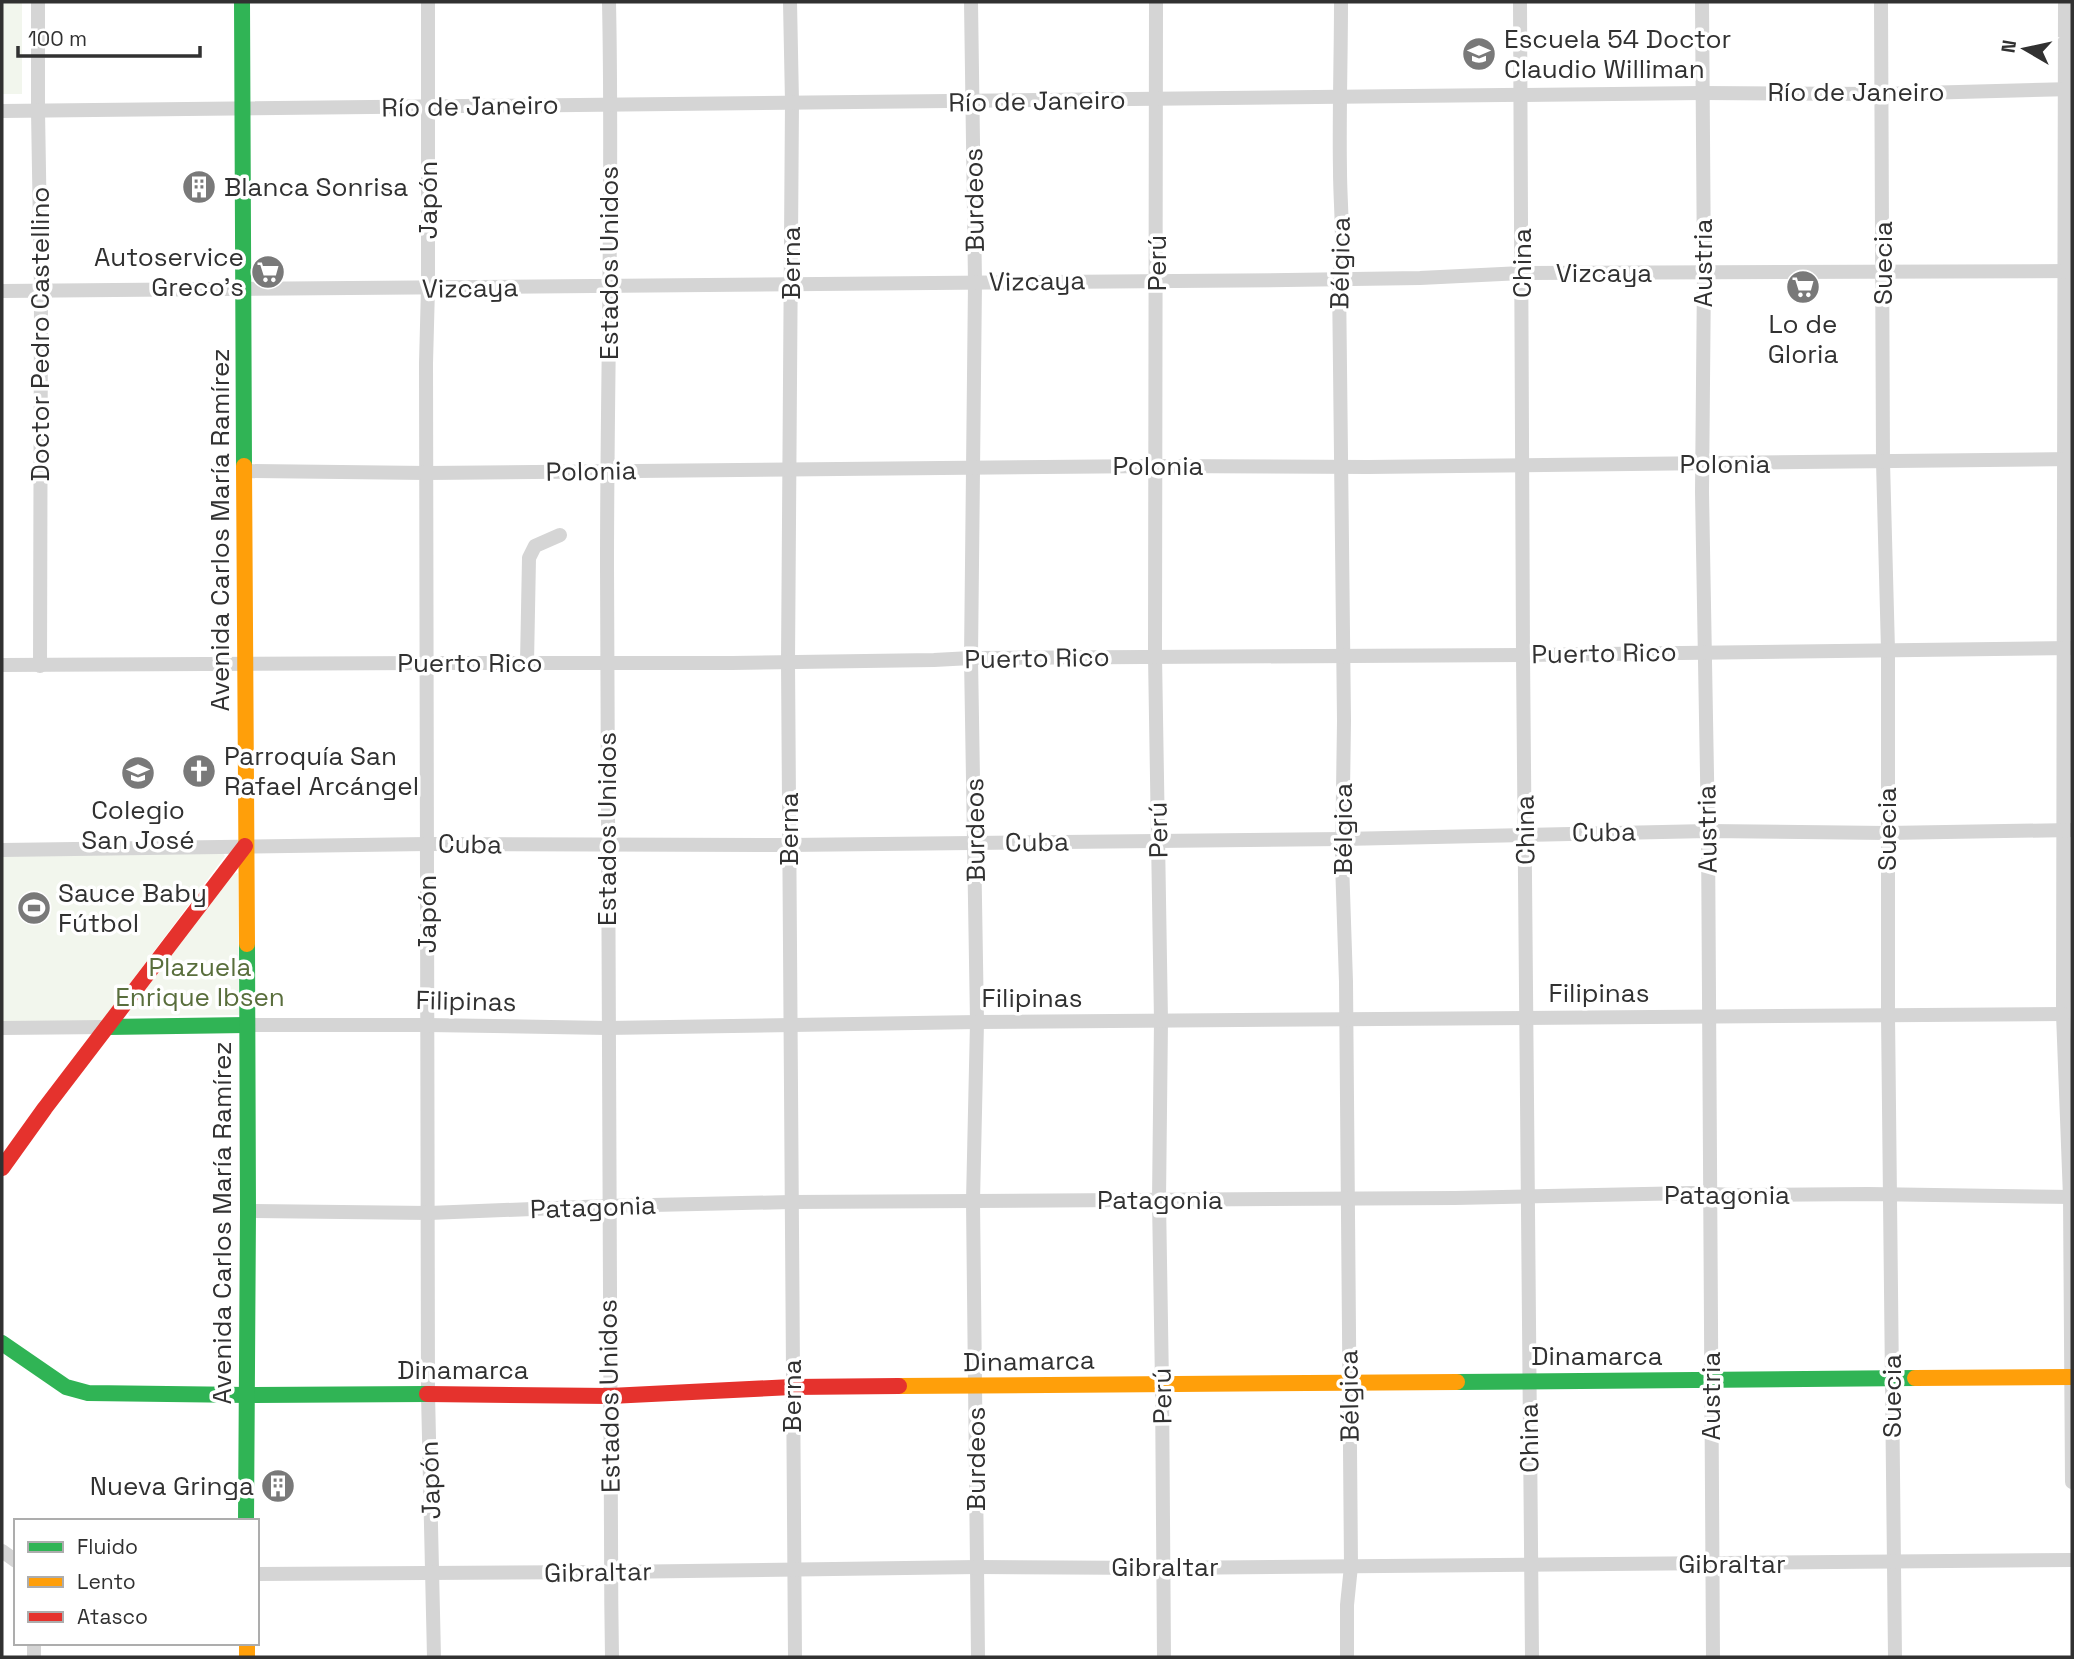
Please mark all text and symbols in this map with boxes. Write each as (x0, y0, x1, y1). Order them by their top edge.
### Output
scale bar (18, 14, 200, 58)
north arrow (1990, 14, 2060, 84)
place label: Escuela 54 Doctor Claudio Williman (1504, 22, 1731, 86)
text: 100 m (28, 25, 87, 52)
school or university icon: Escuela 54 Doctor Claudio Williman (1460, 35, 1498, 73)
text: N (1995, 38, 2022, 55)
street label: Río de Janeiro (1767, 75, 1945, 109)
street label: Río de Janeiro (948, 82, 1126, 120)
street label: Río de Janeiro (381, 87, 559, 125)
street label: Burdeos (956, 148, 992, 252)
street label: Japón (411, 161, 445, 239)
street label: Estados Unidos (592, 166, 626, 360)
building icon: Blanca Sonrisa (180, 168, 218, 206)
place label: Blanca Sonrisa (224, 170, 408, 204)
street label: Doctor Pedro Castellino (23, 187, 57, 481)
street label: Bélgica (1322, 216, 1358, 310)
street label: Austria (1686, 219, 1720, 307)
street label: Suecia (1866, 221, 1900, 305)
street label: Berna (774, 226, 808, 300)
street label: China (1505, 228, 1539, 298)
street label: Perú (1140, 235, 1174, 291)
place label: Autoservice Greco's (94, 240, 244, 304)
supermarket icon: Autoservice Greco's (249, 253, 287, 291)
street label: Vizcaya (1556, 256, 1652, 290)
street label: Vizcaya (988, 263, 1086, 299)
supermarket icon: Lo de Gloria (1784, 268, 1822, 306)
street label: Vizcaya (421, 270, 519, 306)
place label: Lo de Gloria (1768, 307, 1838, 371)
street label: Avenida Carlos María Ramírez (203, 349, 237, 711)
street label: Polonia (1680, 447, 1771, 481)
street label: Polonia (1113, 449, 1204, 483)
street label: Polonia (545, 453, 637, 489)
street label: Puerto Rico (1531, 635, 1677, 671)
street label: Puerto Rico (964, 640, 1110, 676)
street label: Puerto Rico (397, 646, 543, 680)
street label: Estados Unidos (590, 732, 624, 926)
place label: Parroquía San Rafael Arcángel (224, 739, 419, 803)
church icon: Parroquía San Rafael Arcángel (180, 752, 218, 790)
school or university icon: Colegio San José (119, 754, 157, 792)
street label: Burdeos (957, 778, 993, 882)
street label: Bélgica (1326, 783, 1360, 875)
street label: Austria (1689, 784, 1725, 874)
street label: Suecia (1870, 787, 1904, 871)
street label: Berna (772, 792, 806, 866)
place label: Colegio San José (81, 793, 195, 857)
street label: China (1507, 795, 1543, 865)
street label: Perú (1141, 802, 1175, 858)
street label: Cuba (1572, 814, 1636, 850)
street label: Cuba (1005, 824, 1069, 860)
street label: Cuba (438, 826, 502, 862)
street label: Japón (410, 875, 444, 953)
place label: Sauce Baby Fútbol (58, 876, 207, 940)
sports icon: Sauce Baby Fútbol (15, 889, 53, 927)
park label: Plazuela Enrique Ibsen (115, 950, 285, 1014)
street label: Filipinas (1549, 976, 1649, 1010)
street label: Filipinas (982, 981, 1082, 1015)
street label: Filipinas (415, 983, 517, 1019)
street label: Avenida Carlos María Ramírez (205, 1042, 239, 1404)
street label: Patagonia (1664, 1178, 1790, 1212)
street label: Patagonia (1097, 1183, 1223, 1217)
street label: Patagonia (529, 1188, 657, 1226)
street label: Estados Unidos (590, 1299, 628, 1493)
street label: Dinamarca (1531, 1339, 1663, 1373)
street label: Dinamarca (963, 1343, 1095, 1379)
street label: Bélgica (1331, 1349, 1367, 1443)
street label: Austria (1694, 1352, 1728, 1440)
street label: Dinamarca (397, 1353, 529, 1387)
street label: Suecia (1875, 1354, 1909, 1438)
street label: Berna (775, 1359, 809, 1433)
street label: Perú (1145, 1368, 1179, 1424)
street label: China (1511, 1403, 1547, 1473)
street label: Burdeos (959, 1407, 993, 1511)
street label: Japón (412, 1440, 448, 1520)
building icon: Nueva Gringa (259, 1467, 297, 1505)
place label: Nueva Gringa (90, 1469, 254, 1503)
legend (14, 1519, 259, 1645)
text: Fluido (77, 1533, 138, 1560)
street label: Gibraltar (1678, 1547, 1786, 1581)
street label: Gibraltar (1111, 1550, 1219, 1584)
street label: Gibraltar (544, 1554, 652, 1590)
text: Lento (77, 1568, 136, 1595)
text: Atasco (77, 1603, 148, 1630)

